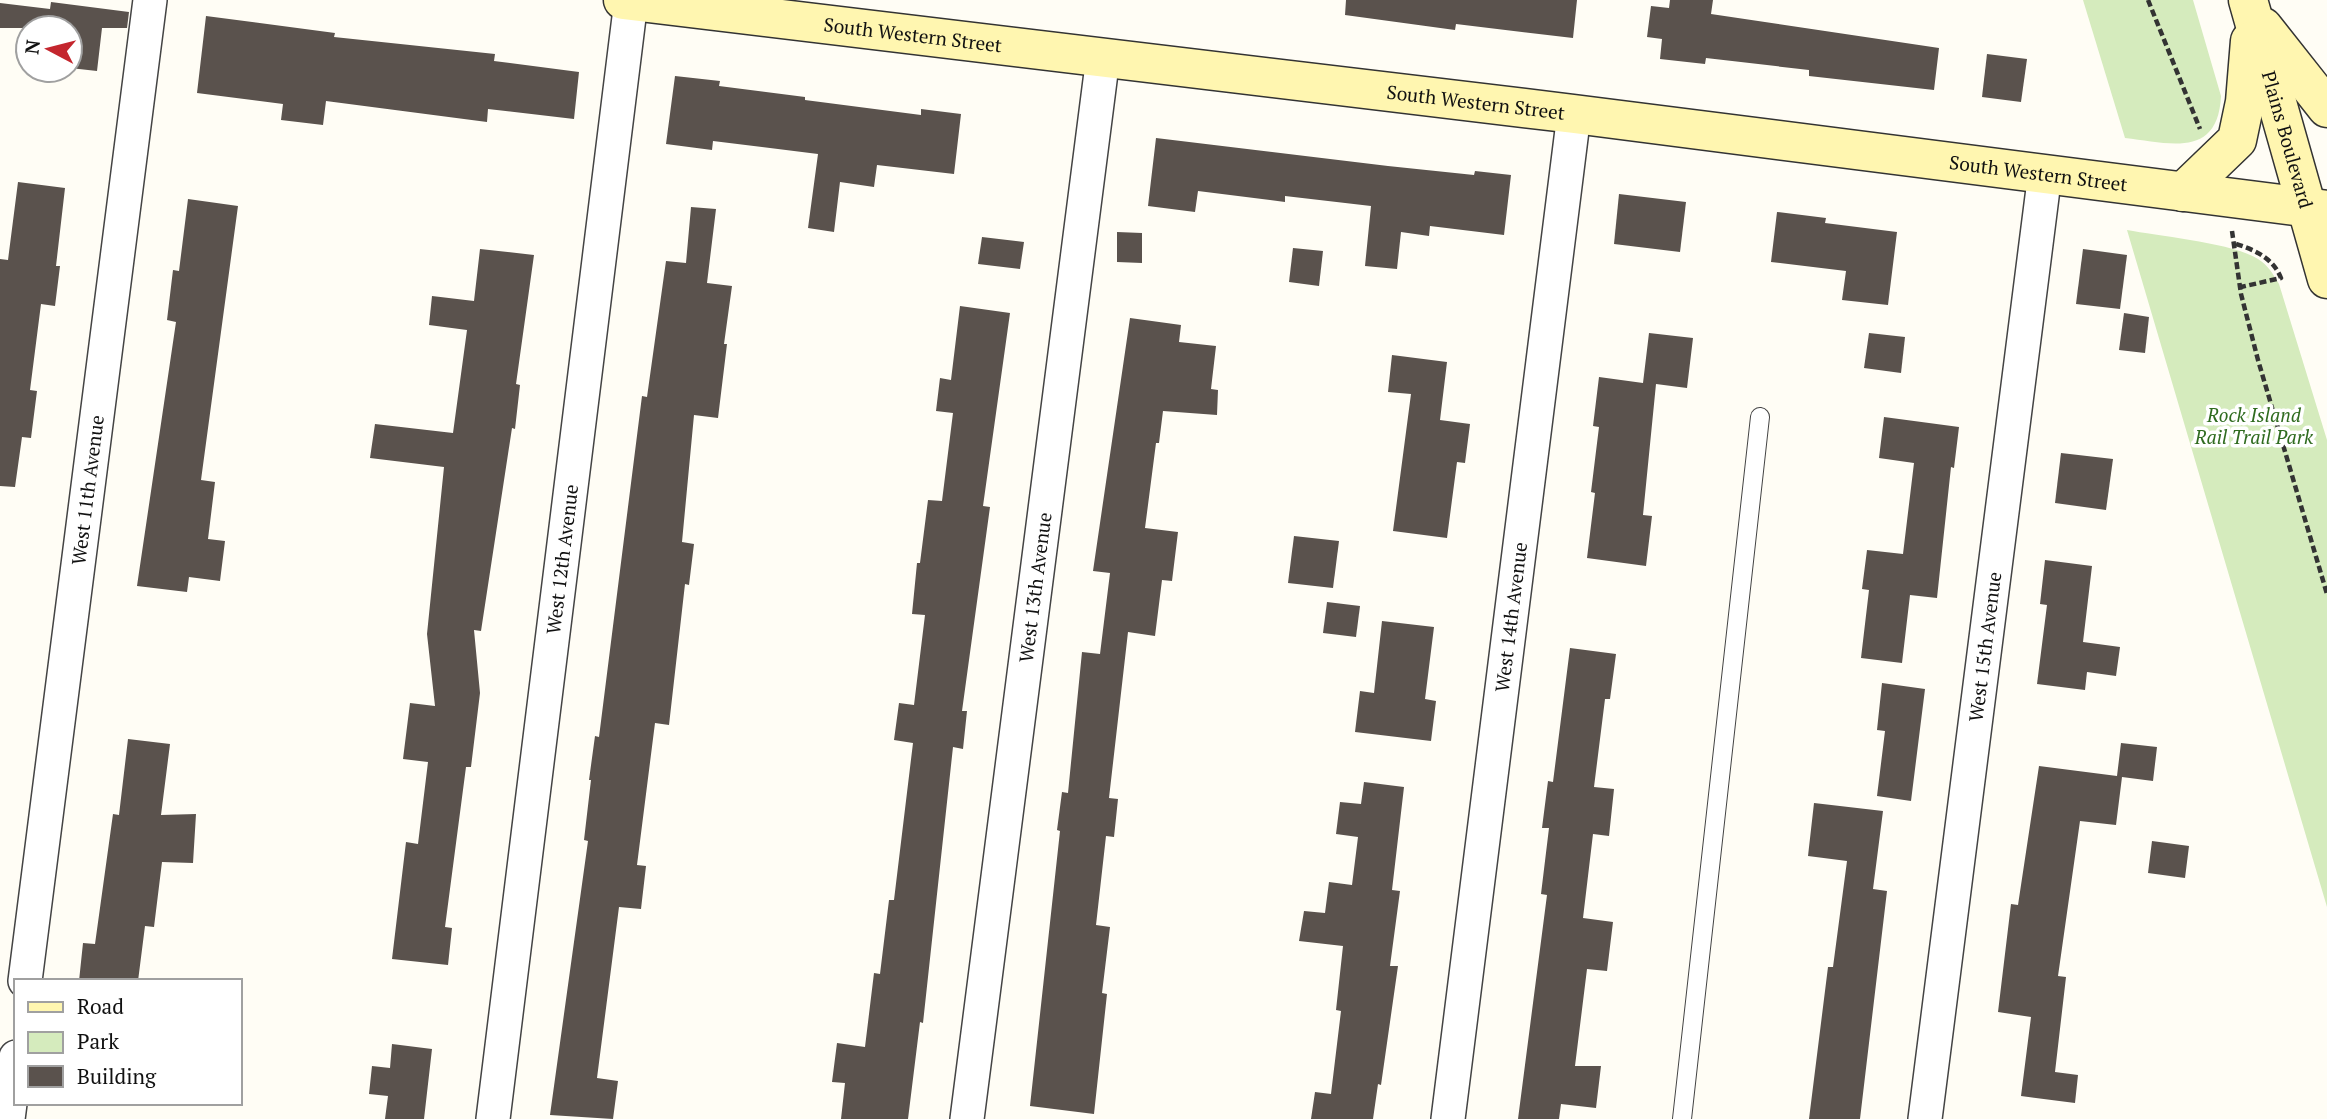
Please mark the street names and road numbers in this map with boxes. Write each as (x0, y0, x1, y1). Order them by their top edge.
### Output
street label: South Western Street (822, 11, 1004, 57)
street label: Plains Boulevard (2257, 68, 2319, 211)
street label: South Western Street (1385, 79, 1566, 125)
street label: South Western Street (1948, 149, 2129, 196)
street label: West 11th Avenue (65, 413, 109, 566)
street label: West 12th Avenue (540, 483, 583, 636)
street label: West 13th Avenue (1013, 511, 1057, 664)
street label: West 14th Avenue (1489, 540, 1532, 693)
street label: West 15th Avenue (1963, 570, 2006, 723)

